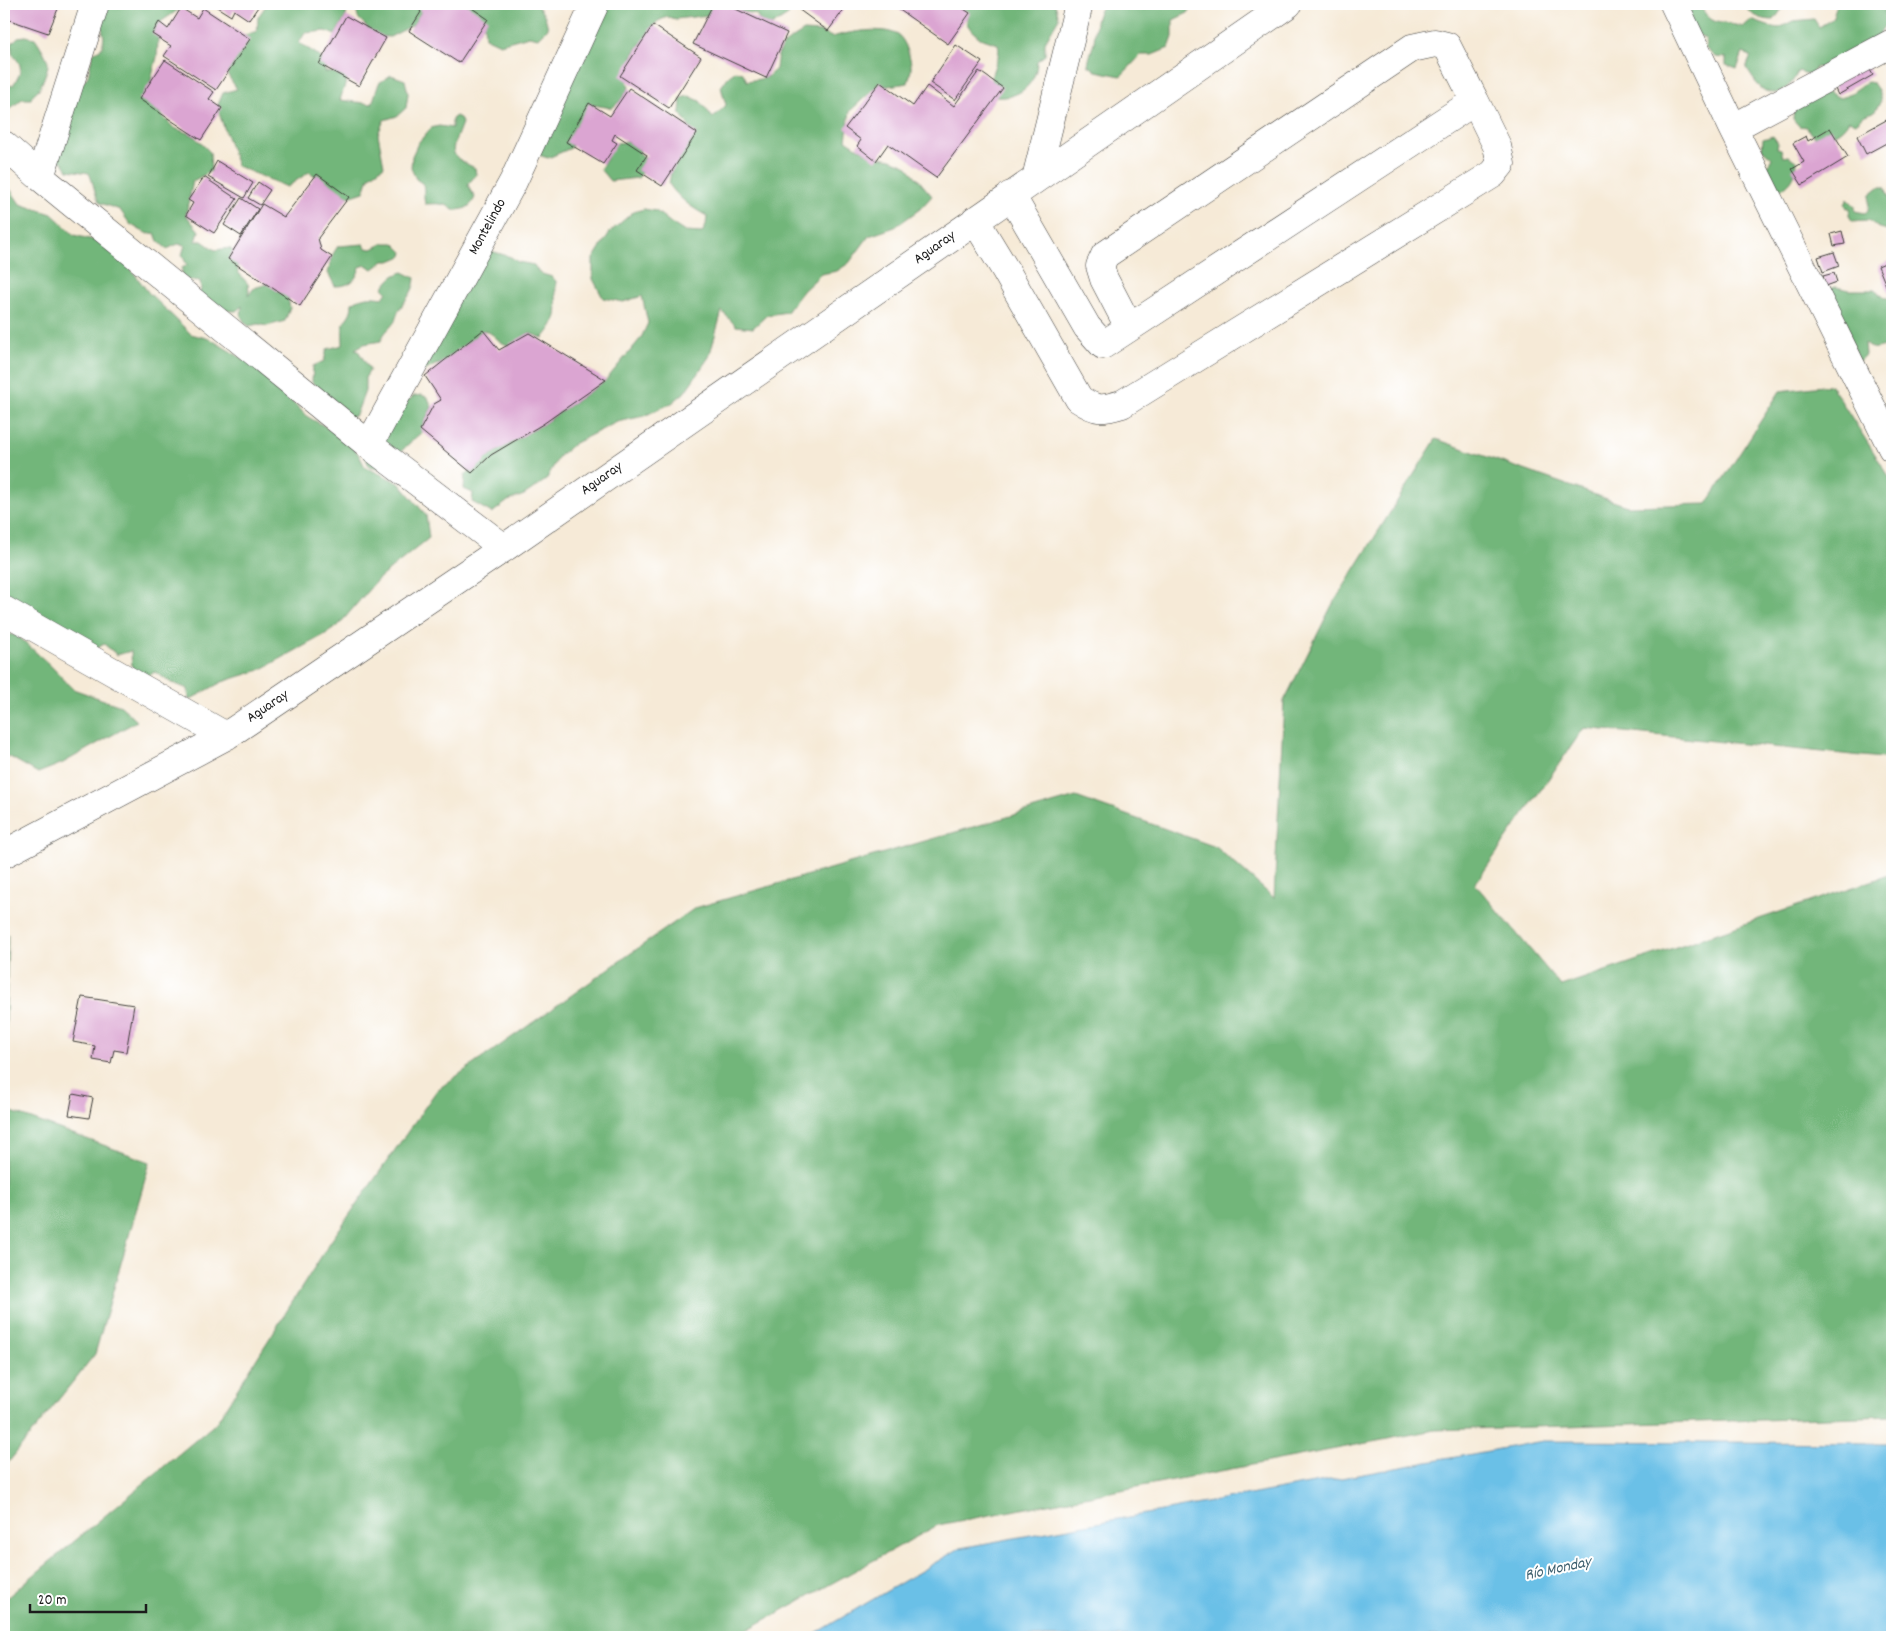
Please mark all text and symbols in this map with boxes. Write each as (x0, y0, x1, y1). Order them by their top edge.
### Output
street label: Montelindo (463, 195, 513, 259)
street label: Aguaray (909, 225, 961, 270)
street label: Aguaray (576, 456, 628, 501)
street label: Aguaray (242, 684, 294, 729)
water label: Río Monday (1523, 1550, 1596, 1587)
scale bar (30, 1581, 146, 1613)
text: 20 m (38, 1590, 66, 1612)

